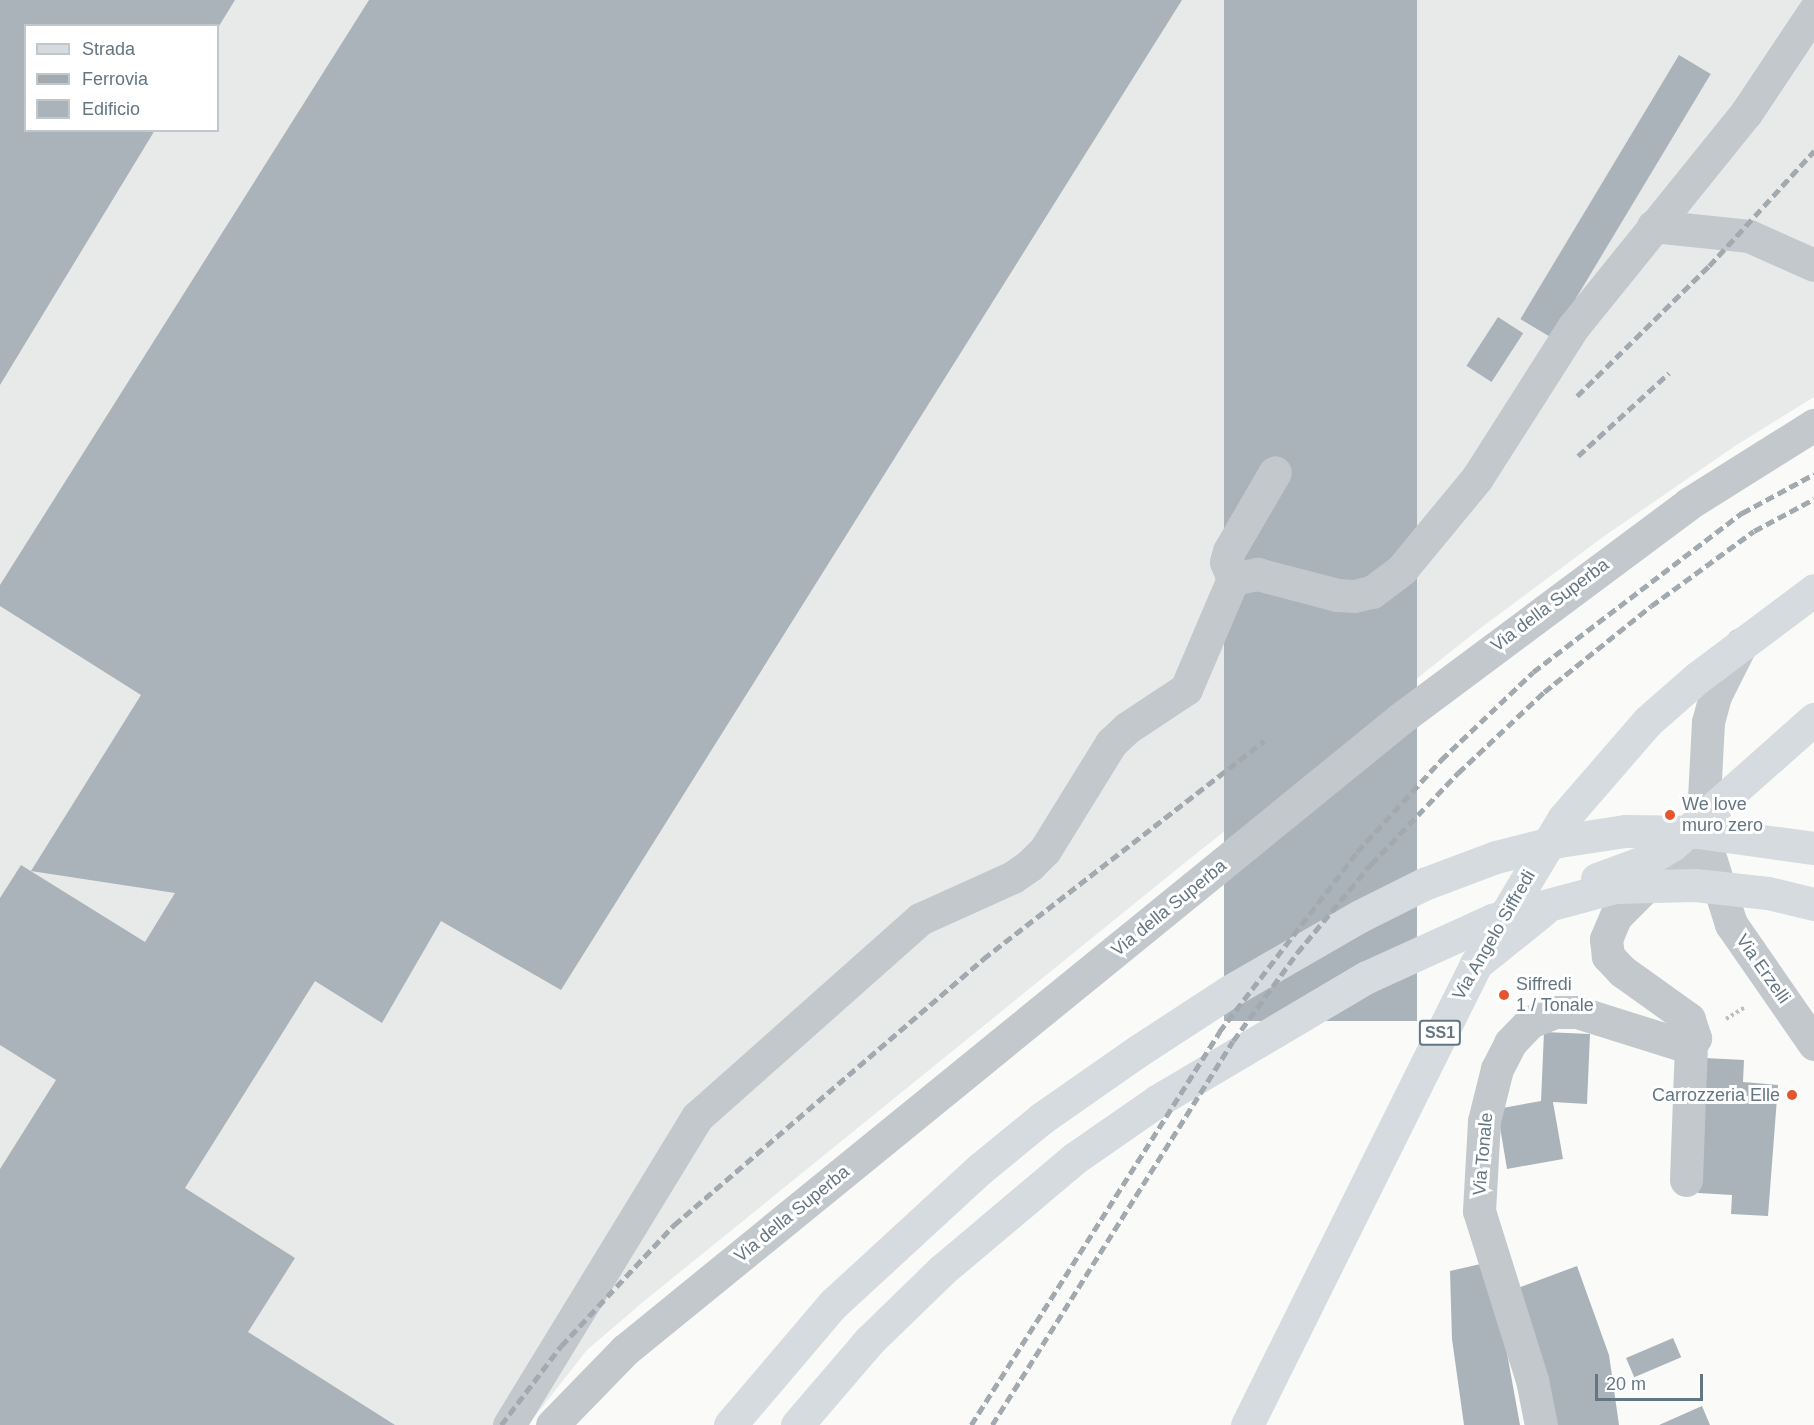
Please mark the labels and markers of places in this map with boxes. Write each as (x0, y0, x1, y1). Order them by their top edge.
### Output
place label: We love muro zero (1682, 794, 1763, 836)
marker: We love muro zero (1663, 808, 1677, 822)
place label: Siffredi 1 / Tonale (1516, 974, 1594, 1016)
marker: Siffredi 1 / Tonale (1497, 988, 1511, 1002)
place label: Carrozzeria Elle (1652, 1084, 1780, 1106)
marker: Carrozzeria Elle (1785, 1088, 1799, 1102)

